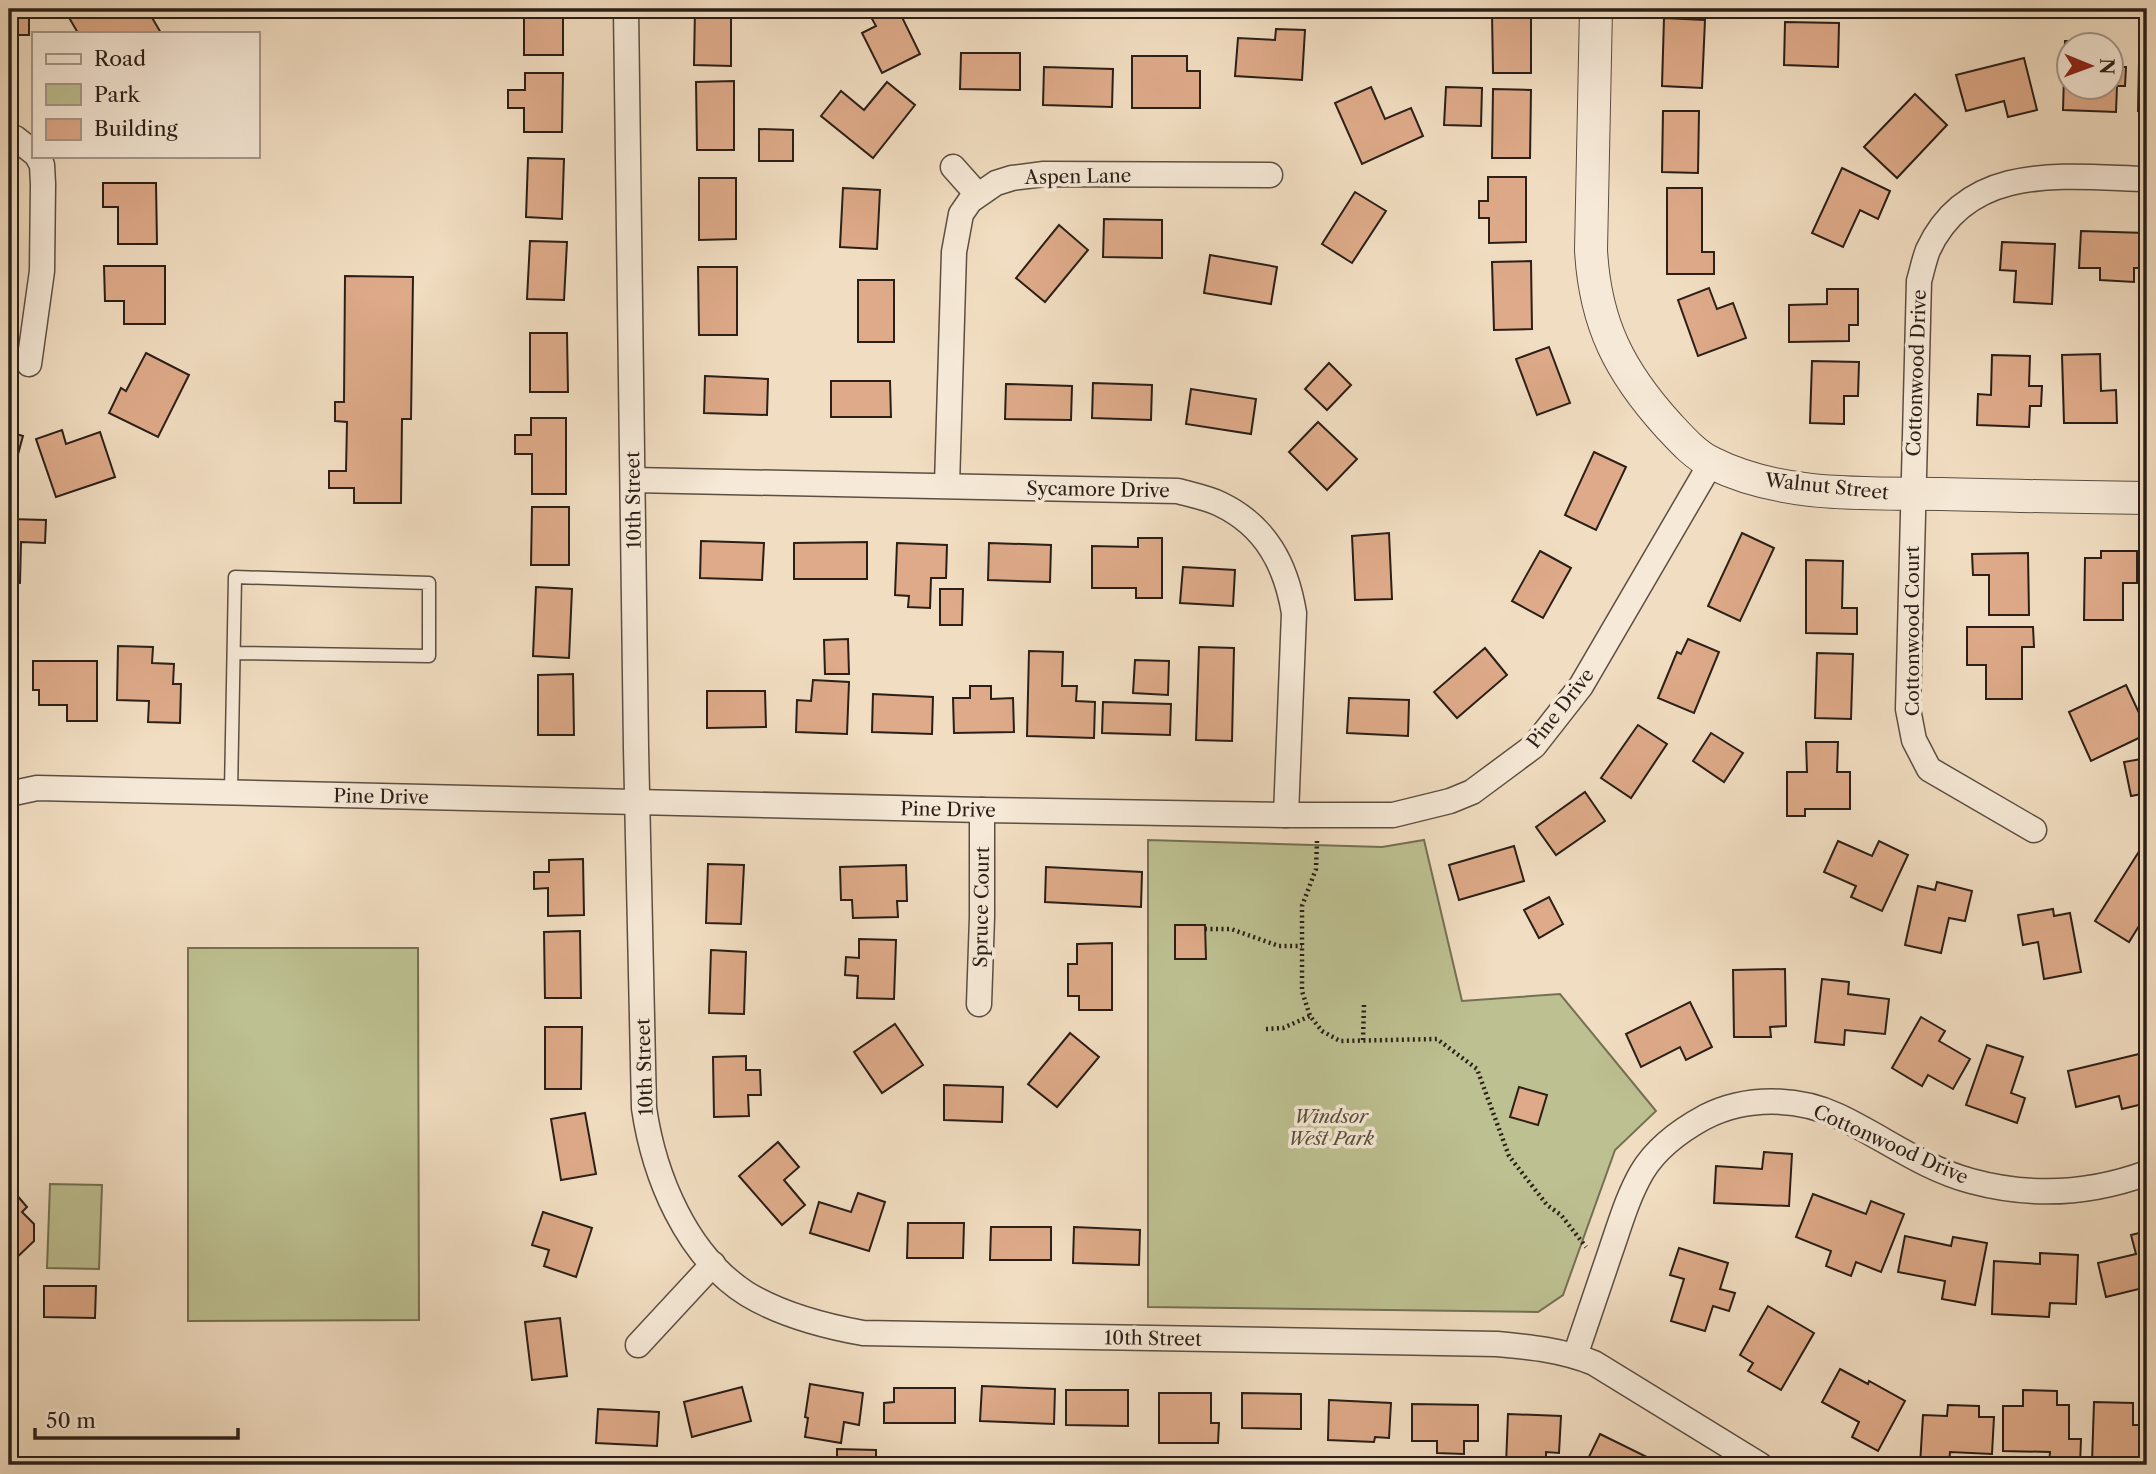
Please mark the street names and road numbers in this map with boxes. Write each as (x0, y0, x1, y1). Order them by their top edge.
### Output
street label: Aspen Lane (1023, 164, 1132, 189)
street label: Cottonwood Drive (1902, 289, 1931, 457)
street label: 10th Street (621, 451, 646, 549)
street label: Walnut Street (1763, 468, 1890, 504)
street label: Sycamore Drive (1026, 477, 1170, 502)
street label: Cottonwood Court (1901, 545, 1924, 716)
street label: Pine Drive (1522, 664, 1599, 753)
street label: Pine Drive (333, 784, 429, 809)
street label: Pine Drive (900, 797, 996, 822)
street label: Spruce Court (969, 846, 994, 968)
street label: 10th Street (631, 1018, 658, 1116)
street label: Cottonwood Drive (1810, 1100, 1972, 1189)
street label: 10th Street (1104, 1326, 1202, 1351)

